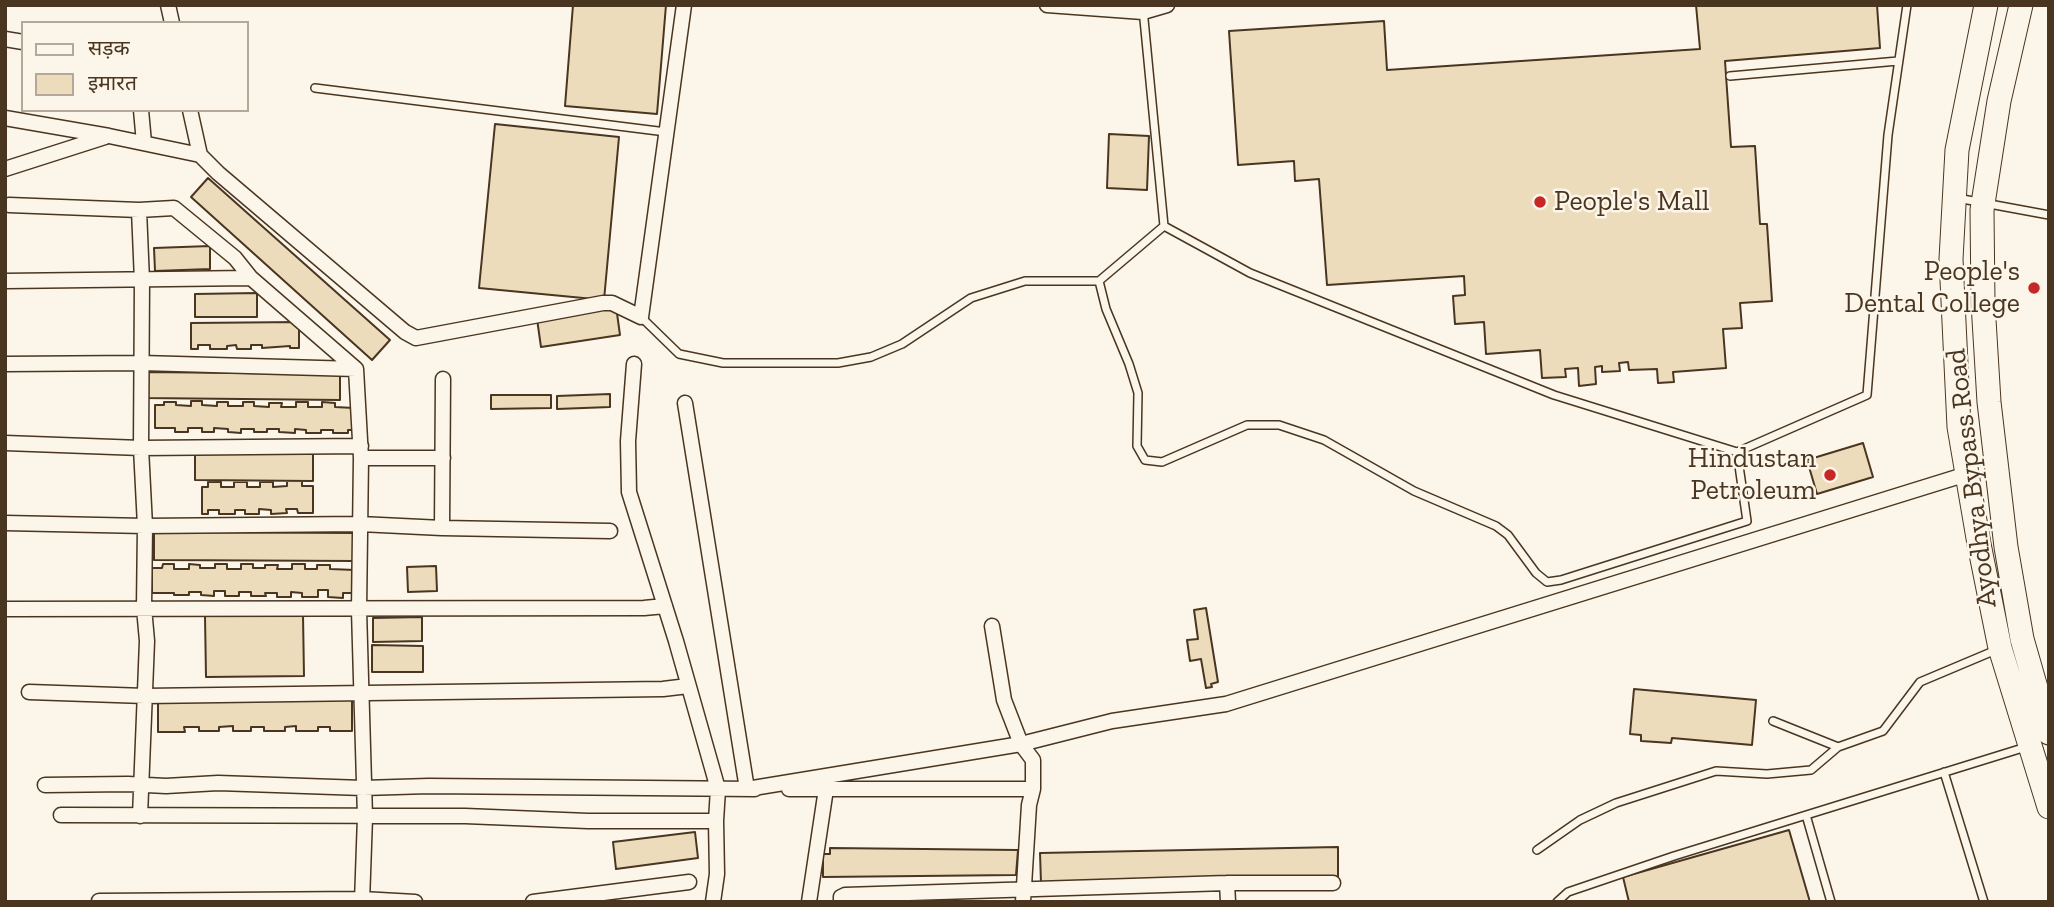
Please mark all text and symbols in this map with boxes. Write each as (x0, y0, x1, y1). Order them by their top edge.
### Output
legend (21, 21, 248, 112)
text: सड़क (88, 35, 130, 60)
text: इमारत (88, 70, 137, 95)
place label: People's Mall (1554, 185, 1710, 219)
marker: People's Mall (1532, 194, 1548, 210)
place label: People's Dental College (1844, 255, 2020, 321)
marker: People's Dental College (2026, 280, 2042, 296)
street label: Ayodhya Bypass Road (1939, 347, 2005, 609)
place label: Hindustan Petroleum (1688, 442, 1816, 508)
marker: Hindustan Petroleum (1822, 467, 1838, 483)

